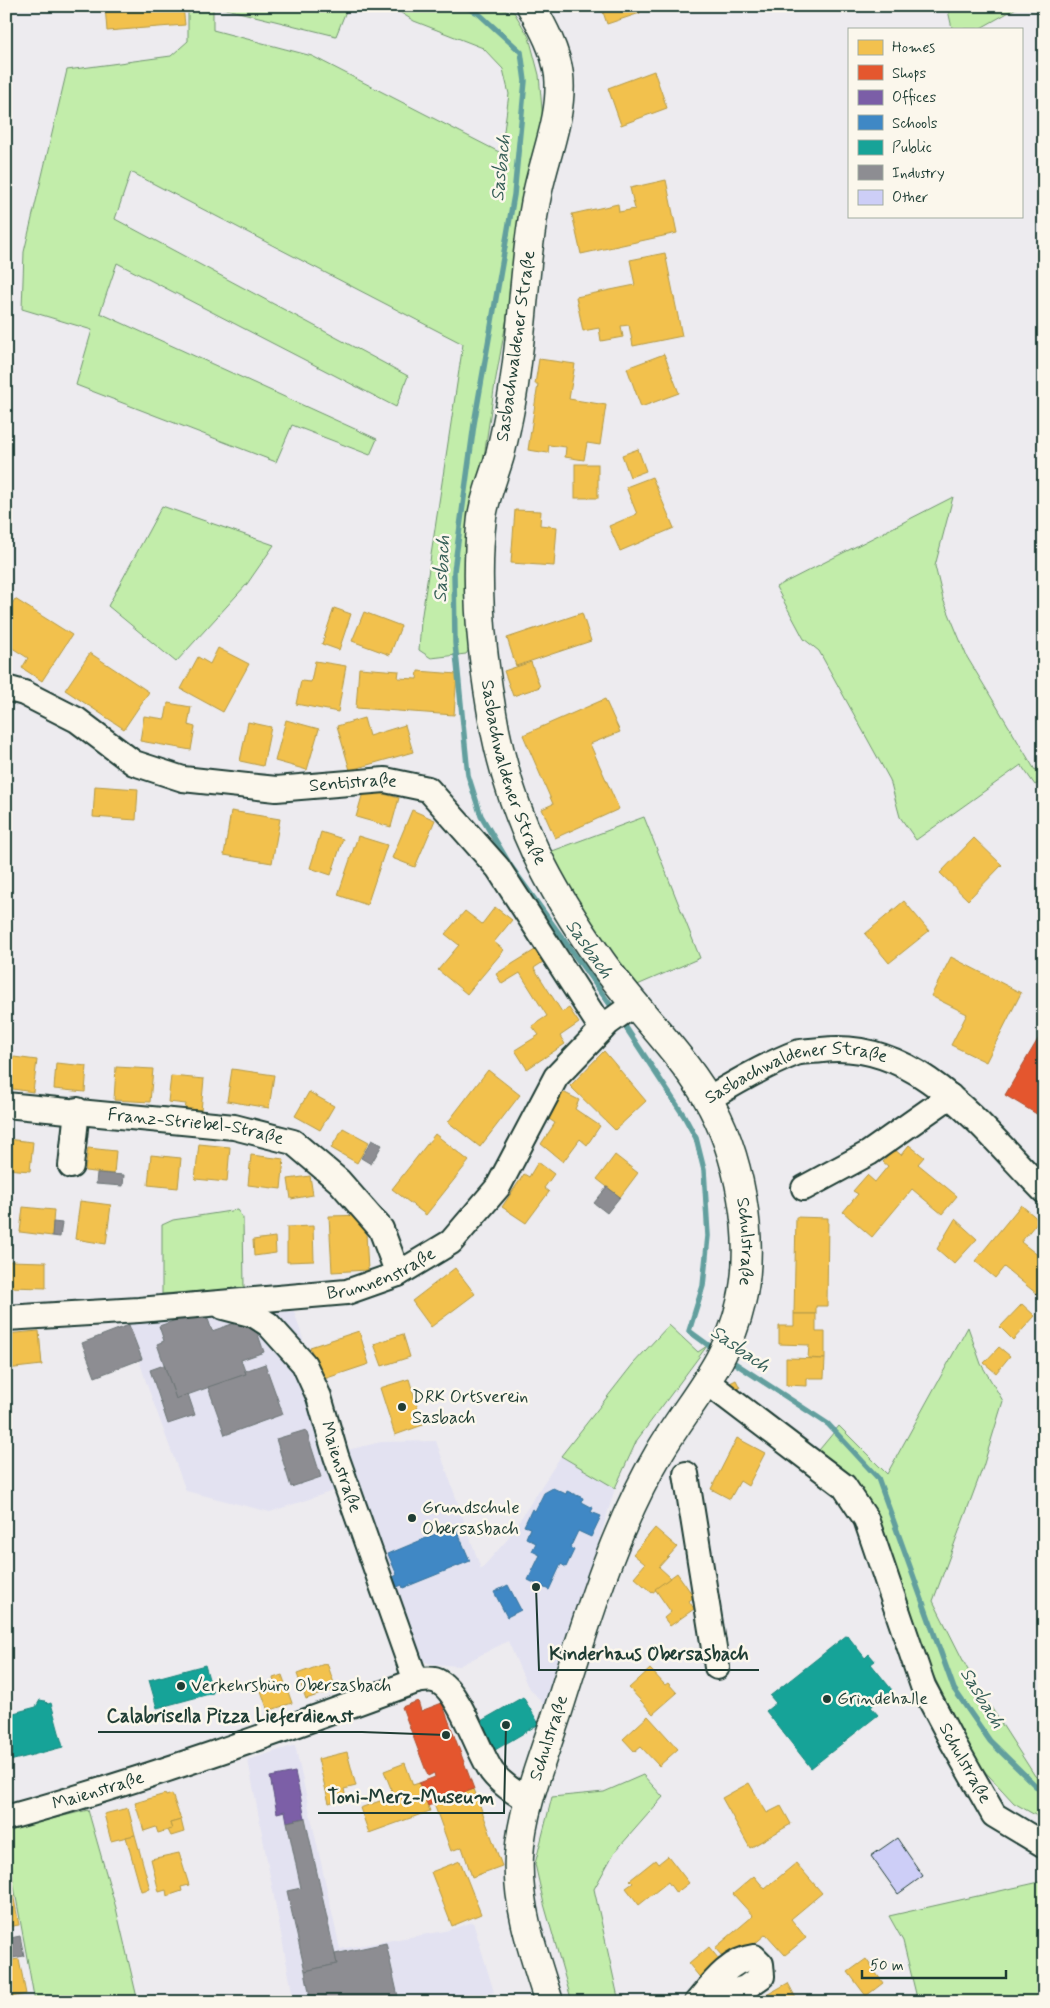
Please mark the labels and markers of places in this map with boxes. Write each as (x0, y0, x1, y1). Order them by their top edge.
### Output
place label: DRK Ortsverein Sasbach (412, 1385, 528, 1430)
marker: DRK Ortsverein Sasbach (396, 1401, 408, 1413)
place label: Grundschule Obersasbach (422, 1496, 520, 1541)
marker: Grundschule Obersasbach (406, 1512, 418, 1524)
callout: Kinderhaus Obersasbach (539, 1636, 759, 1670)
place label: Verkehrsbüro Obersasbach (191, 1674, 391, 1698)
marker: Verkehrsbüro Obersasbach (175, 1680, 187, 1692)
place label: Grindehalle (837, 1687, 928, 1711)
marker: Grindehalle (821, 1693, 833, 1705)
callout: Calabrisella Pizza Lieferdienst (98, 1698, 362, 1732)
callout: Toni-Merz-Museum (318, 1779, 504, 1813)

